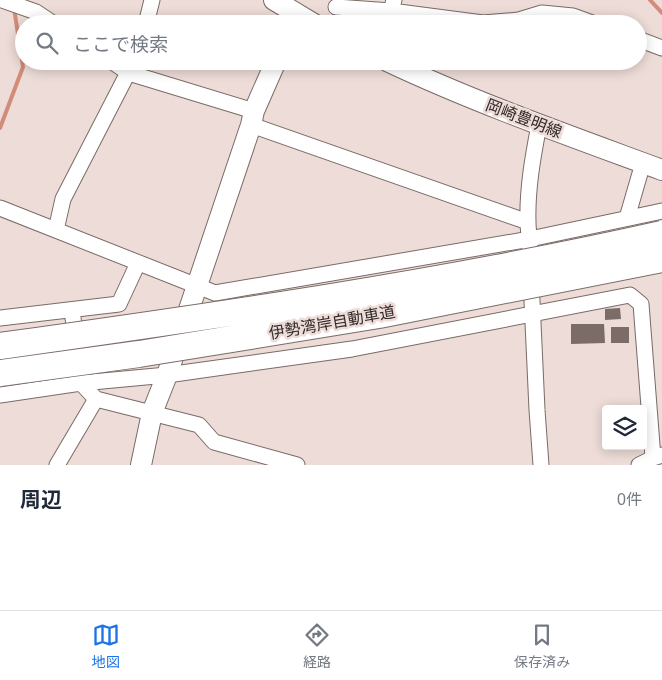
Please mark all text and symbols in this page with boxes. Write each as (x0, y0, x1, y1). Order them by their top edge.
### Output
search box (15, 15, 647, 70)
icon: search (33, 29, 61, 57)
text: ここで検索 (73, 34, 168, 55)
street label: 岡崎豊明線 (483, 96, 564, 141)
street label: 伊勢湾岸自動車道 (268, 303, 397, 342)
map controls (602, 405, 647, 450)
button: layers (602, 405, 647, 450)
text: 周辺 (20, 488, 62, 511)
text: 0件 (617, 491, 642, 508)
tab: 地図 (92, 621, 120, 671)
tab: 経路 (303, 621, 331, 671)
tab: 保存済み (514, 621, 570, 671)

